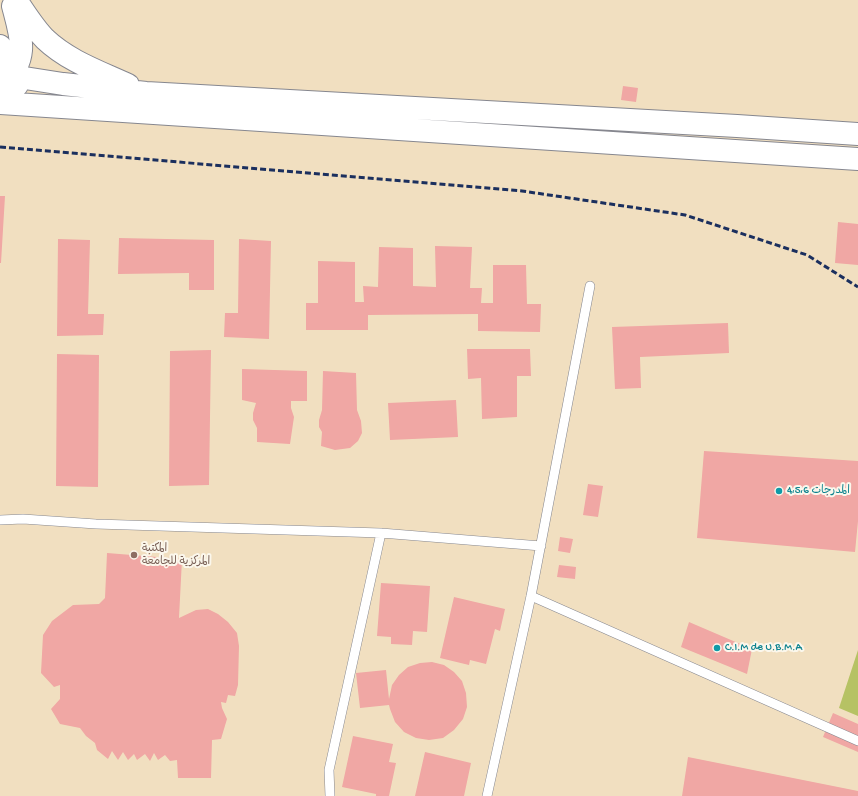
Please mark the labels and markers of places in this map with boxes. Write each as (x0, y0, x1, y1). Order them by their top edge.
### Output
place label: المدرجات 4،5،6 (787, 484, 850, 498)
marker: المدرجات 4،5،6 (774, 486, 784, 496)
place label: المكتبة المركزية للجامعة (142, 542, 210, 568)
marker: المكتبة المركزية للجامعة (129, 550, 139, 560)
place label: C.I.M de U.B.M.A (725, 641, 802, 655)
marker: C.I.M de U.B.M.A (712, 643, 722, 653)

